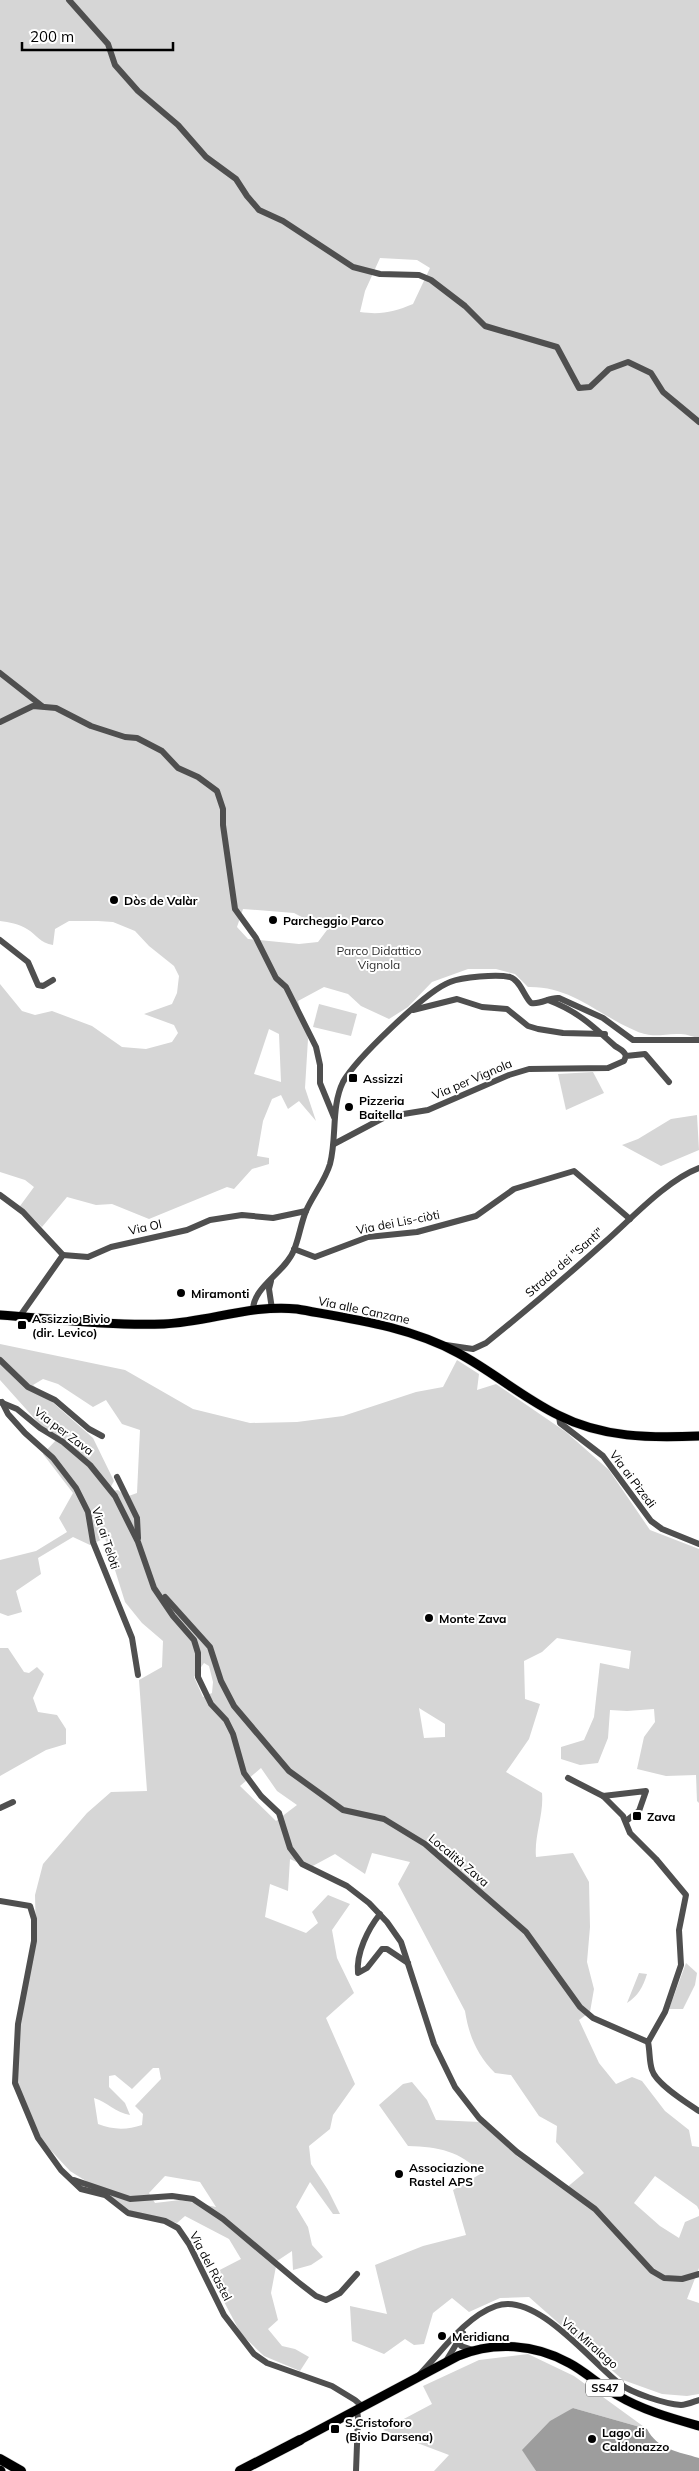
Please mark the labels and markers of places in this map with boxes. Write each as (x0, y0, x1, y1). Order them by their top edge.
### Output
place label: Dòs de Valàr (124, 893, 198, 908)
marker: Dòs de Valàr (108, 894, 120, 906)
place label: Parcheggio Parco (283, 913, 384, 928)
marker: Parcheggio Parco (267, 914, 279, 926)
place label: Assizzi (363, 1071, 403, 1086)
marker: Assizzi (347, 1072, 359, 1084)
place label: Pizzeria Baitella (359, 1093, 405, 1122)
marker: Pizzeria Baitella (343, 1101, 355, 1113)
place label: Miramonti (191, 1286, 249, 1301)
marker: Miramonti (175, 1287, 187, 1299)
place label: Assizzio Bivio (dir. Levico) (32, 1311, 110, 1340)
marker: Assizzio Bivio (dir. Levico) (16, 1319, 28, 1331)
place label: Monte Zava (439, 1611, 507, 1626)
marker: Monte Zava (423, 1612, 435, 1624)
place label: Zava (647, 1809, 675, 1824)
marker: Zava (631, 1810, 643, 1822)
place label: Associazione Rastel APS (409, 2160, 484, 2189)
marker: Associazione Rastel APS (393, 2168, 405, 2180)
place label: Meridiana (452, 2329, 510, 2344)
marker: Meridiana (436, 2330, 448, 2342)
place label: S.Cristoforo (Bivio Darsena) (345, 2415, 434, 2444)
marker: S.Cristoforo (Bivio Darsena) (329, 2423, 341, 2435)
place label: Lago di Caldonazzo (602, 2425, 669, 2454)
marker: Lago di Caldonazzo (586, 2433, 598, 2445)

